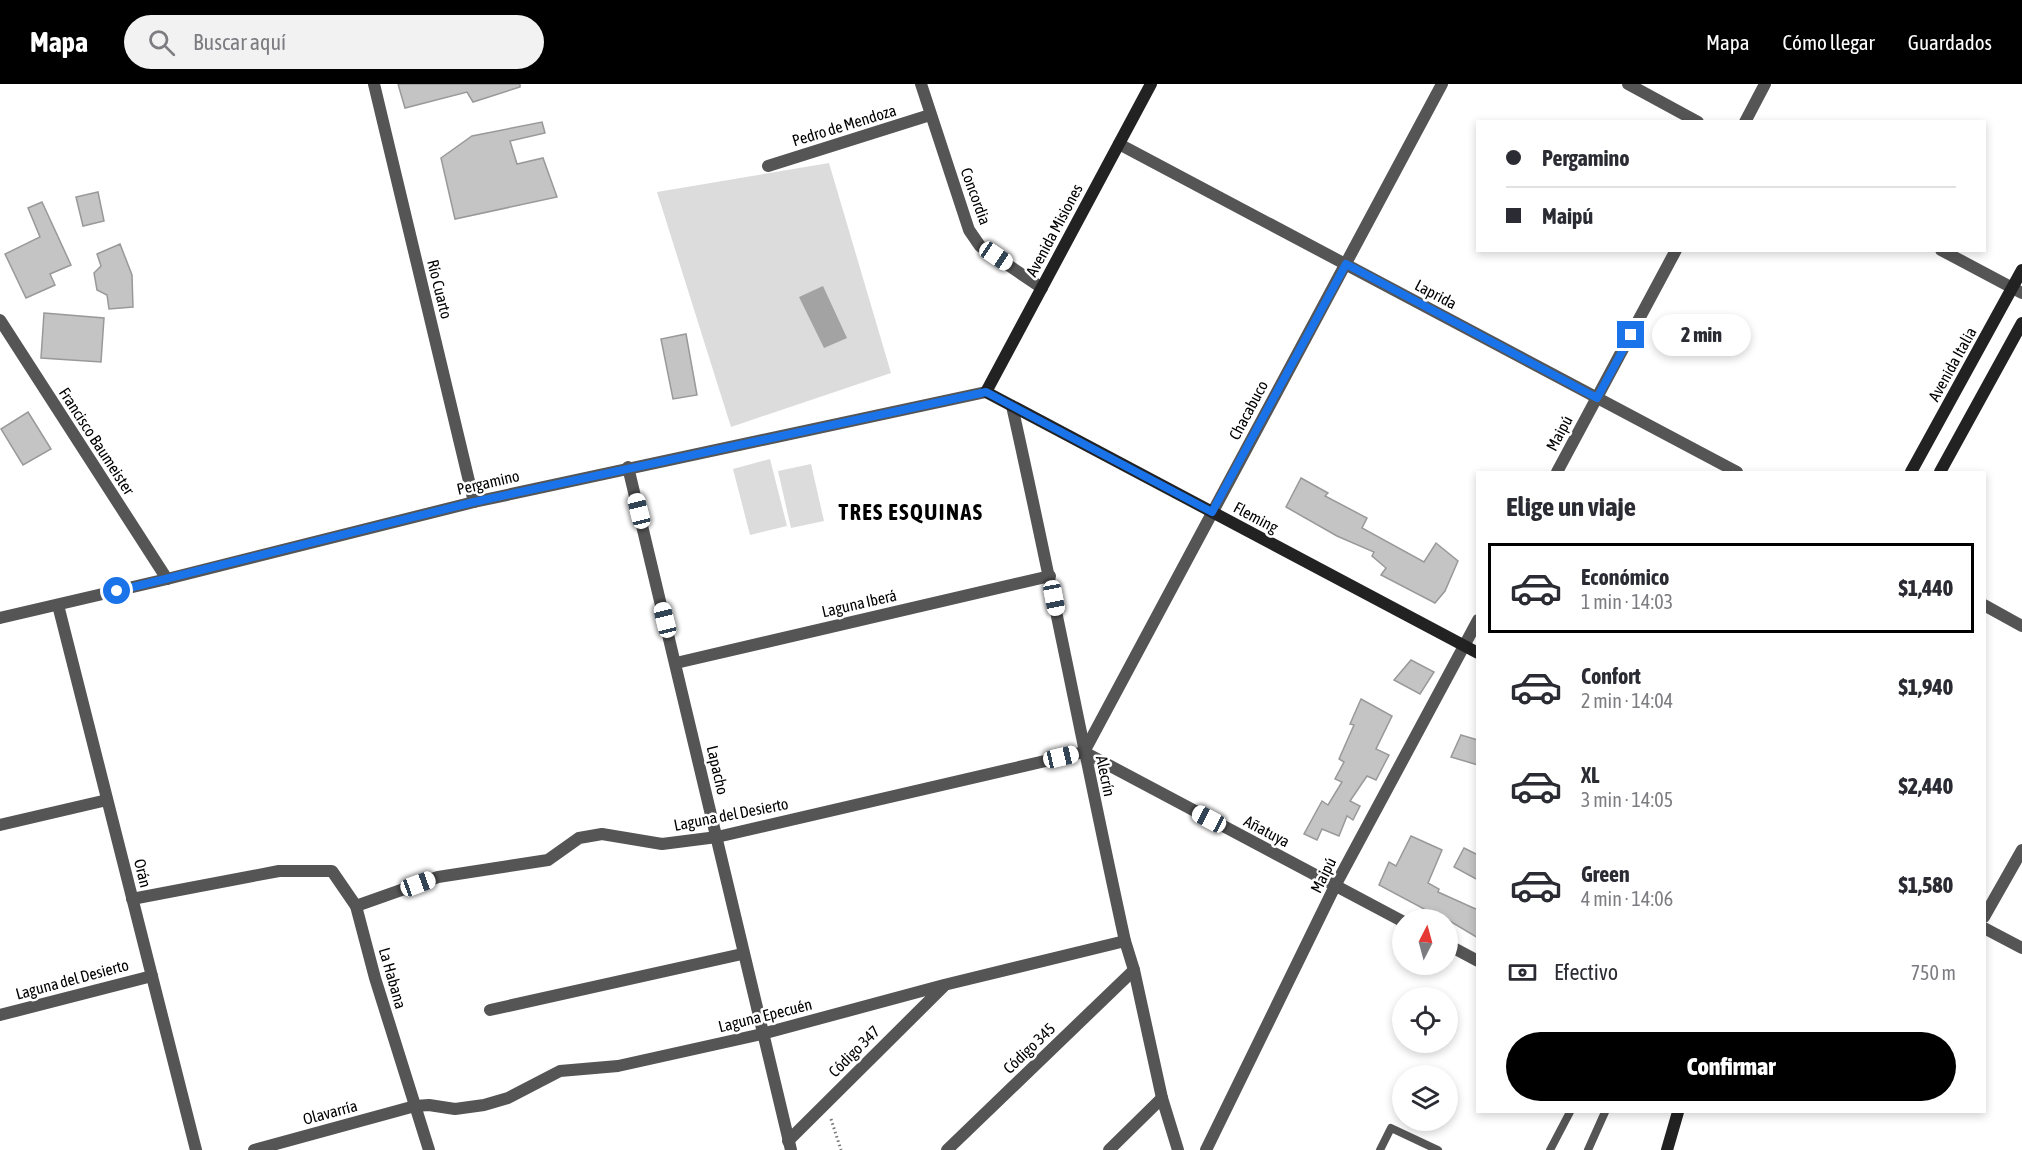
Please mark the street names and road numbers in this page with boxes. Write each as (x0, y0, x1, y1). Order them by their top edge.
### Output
street label: Pedro de Mendoza (790, 101, 898, 149)
street label: Concordia (957, 165, 995, 227)
street label: Avenida Misiones (1022, 180, 1086, 279)
street label: Río Cuarto (424, 258, 456, 320)
street label: Laprida (1412, 276, 1460, 313)
street label: Avenida Italia (1924, 324, 1980, 404)
street label: Chacabuco (1225, 377, 1271, 443)
street label: Francisco Baumeister (56, 384, 138, 498)
street label: Maipú (1542, 412, 1577, 454)
street label: Pergamino (455, 466, 521, 499)
street label: Fleming (1230, 498, 1281, 537)
street label: Laguna Iberá (820, 586, 898, 621)
street label: Lapacho (703, 744, 732, 797)
street label: Alecrín (1093, 754, 1119, 798)
street label: Laguna del Desierto (672, 794, 790, 835)
street label: Añatuya (1241, 811, 1293, 851)
street label: Maipú (1307, 854, 1340, 896)
street label: Orán (131, 857, 155, 889)
street label: La Habana (376, 945, 410, 1011)
street label: Laguna del Desierto (14, 955, 131, 1004)
street label: Laguna Epecuén (716, 995, 814, 1036)
street label: Código 345 (999, 1019, 1059, 1078)
street label: Código 347 (825, 1022, 884, 1081)
street label: Olavarría (301, 1096, 359, 1128)

